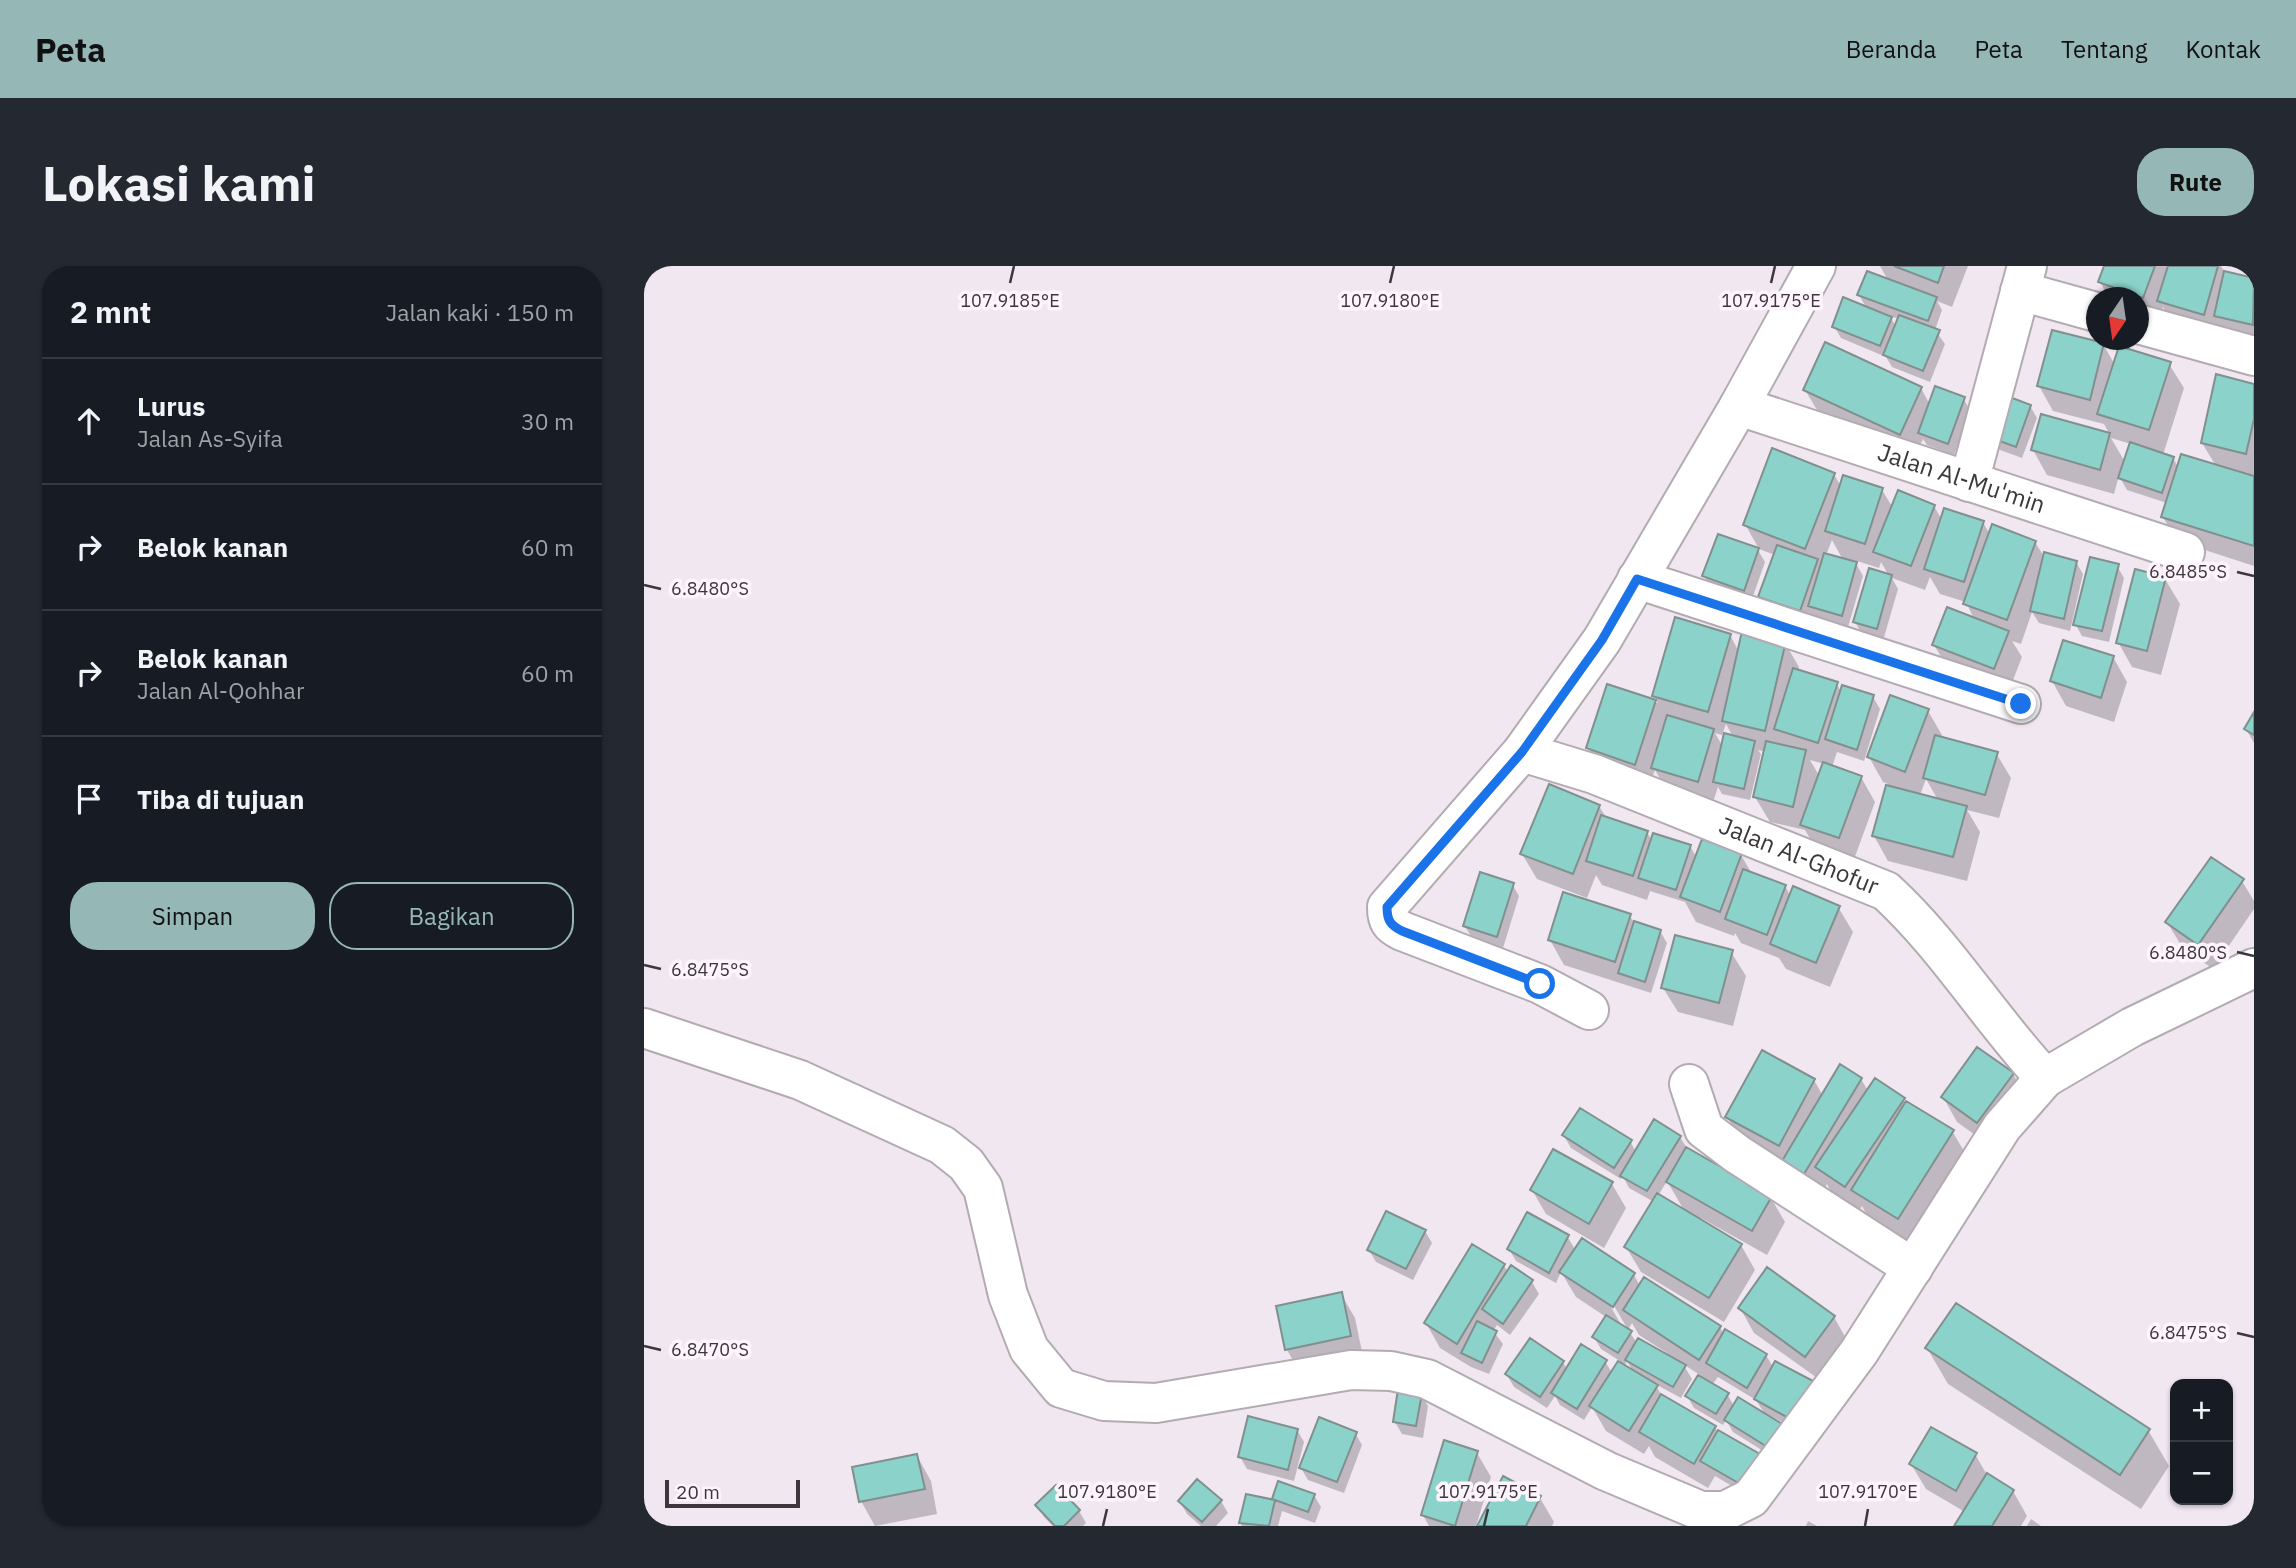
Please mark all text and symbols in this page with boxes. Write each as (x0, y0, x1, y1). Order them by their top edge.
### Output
text: Peta (35, 28, 106, 71)
text: Beranda (1846, 33, 1936, 65)
text: Peta (1974, 33, 2023, 65)
text: Tentang (2061, 33, 2147, 65)
text: Kontak (2185, 33, 2261, 65)
button: Rute (2137, 148, 2254, 216)
text: Lokasi kami (42, 151, 316, 214)
north arrow (2086, 287, 2149, 350)
text: 107.9185°E (960, 289, 1060, 312)
text: 107.9180°E (1340, 289, 1440, 312)
text: 107.9175°E (1721, 289, 1821, 312)
text: 2 mnt (70, 292, 151, 331)
text: Jalan kaki · 150 m (386, 297, 574, 327)
text: Lurus (137, 389, 205, 423)
icon: ahead (70, 402, 108, 440)
text: 30 m (521, 406, 574, 436)
text: Jalan As-Syifa (137, 423, 283, 453)
street label: Jalan Al-Mu'min (1874, 435, 2050, 520)
icon: right (70, 528, 108, 566)
text: Belok kanan (137, 530, 288, 564)
text: 60 m (521, 532, 574, 562)
text: 6.8485°S (2149, 560, 2227, 583)
text: 6.8480°S (671, 577, 749, 600)
text: Belok kanan (137, 641, 288, 675)
icon: right (70, 654, 108, 692)
text: 60 m (521, 658, 574, 688)
text: Jalan Al-Qohhar (137, 675, 304, 705)
route end (2005, 688, 2036, 719)
icon: arrive (70, 780, 108, 818)
text: Tiba di tujuan (137, 782, 304, 816)
street label: Jalan Al-Ghofur (1715, 809, 1884, 902)
button: Simpan (70, 882, 315, 950)
button: Bagikan (329, 882, 574, 950)
text: 6.8480°S (2149, 941, 2227, 964)
text: 6.8475°S (671, 958, 749, 981)
route start (1524, 968, 1555, 999)
text: 6.8475°S (2149, 1321, 2227, 1344)
text: 6.8470°S (671, 1338, 749, 1361)
map controls (2170, 1379, 2233, 1505)
button: + (2170, 1379, 2233, 1442)
button: − (2170, 1442, 2233, 1505)
scale bar (665, 1477, 800, 1509)
text: 20 m (676, 1480, 720, 1504)
text: 107.9180°E (1057, 1480, 1157, 1503)
text: 107.9175°E (1438, 1480, 1538, 1503)
text: 107.9170°E (1818, 1480, 1918, 1503)

